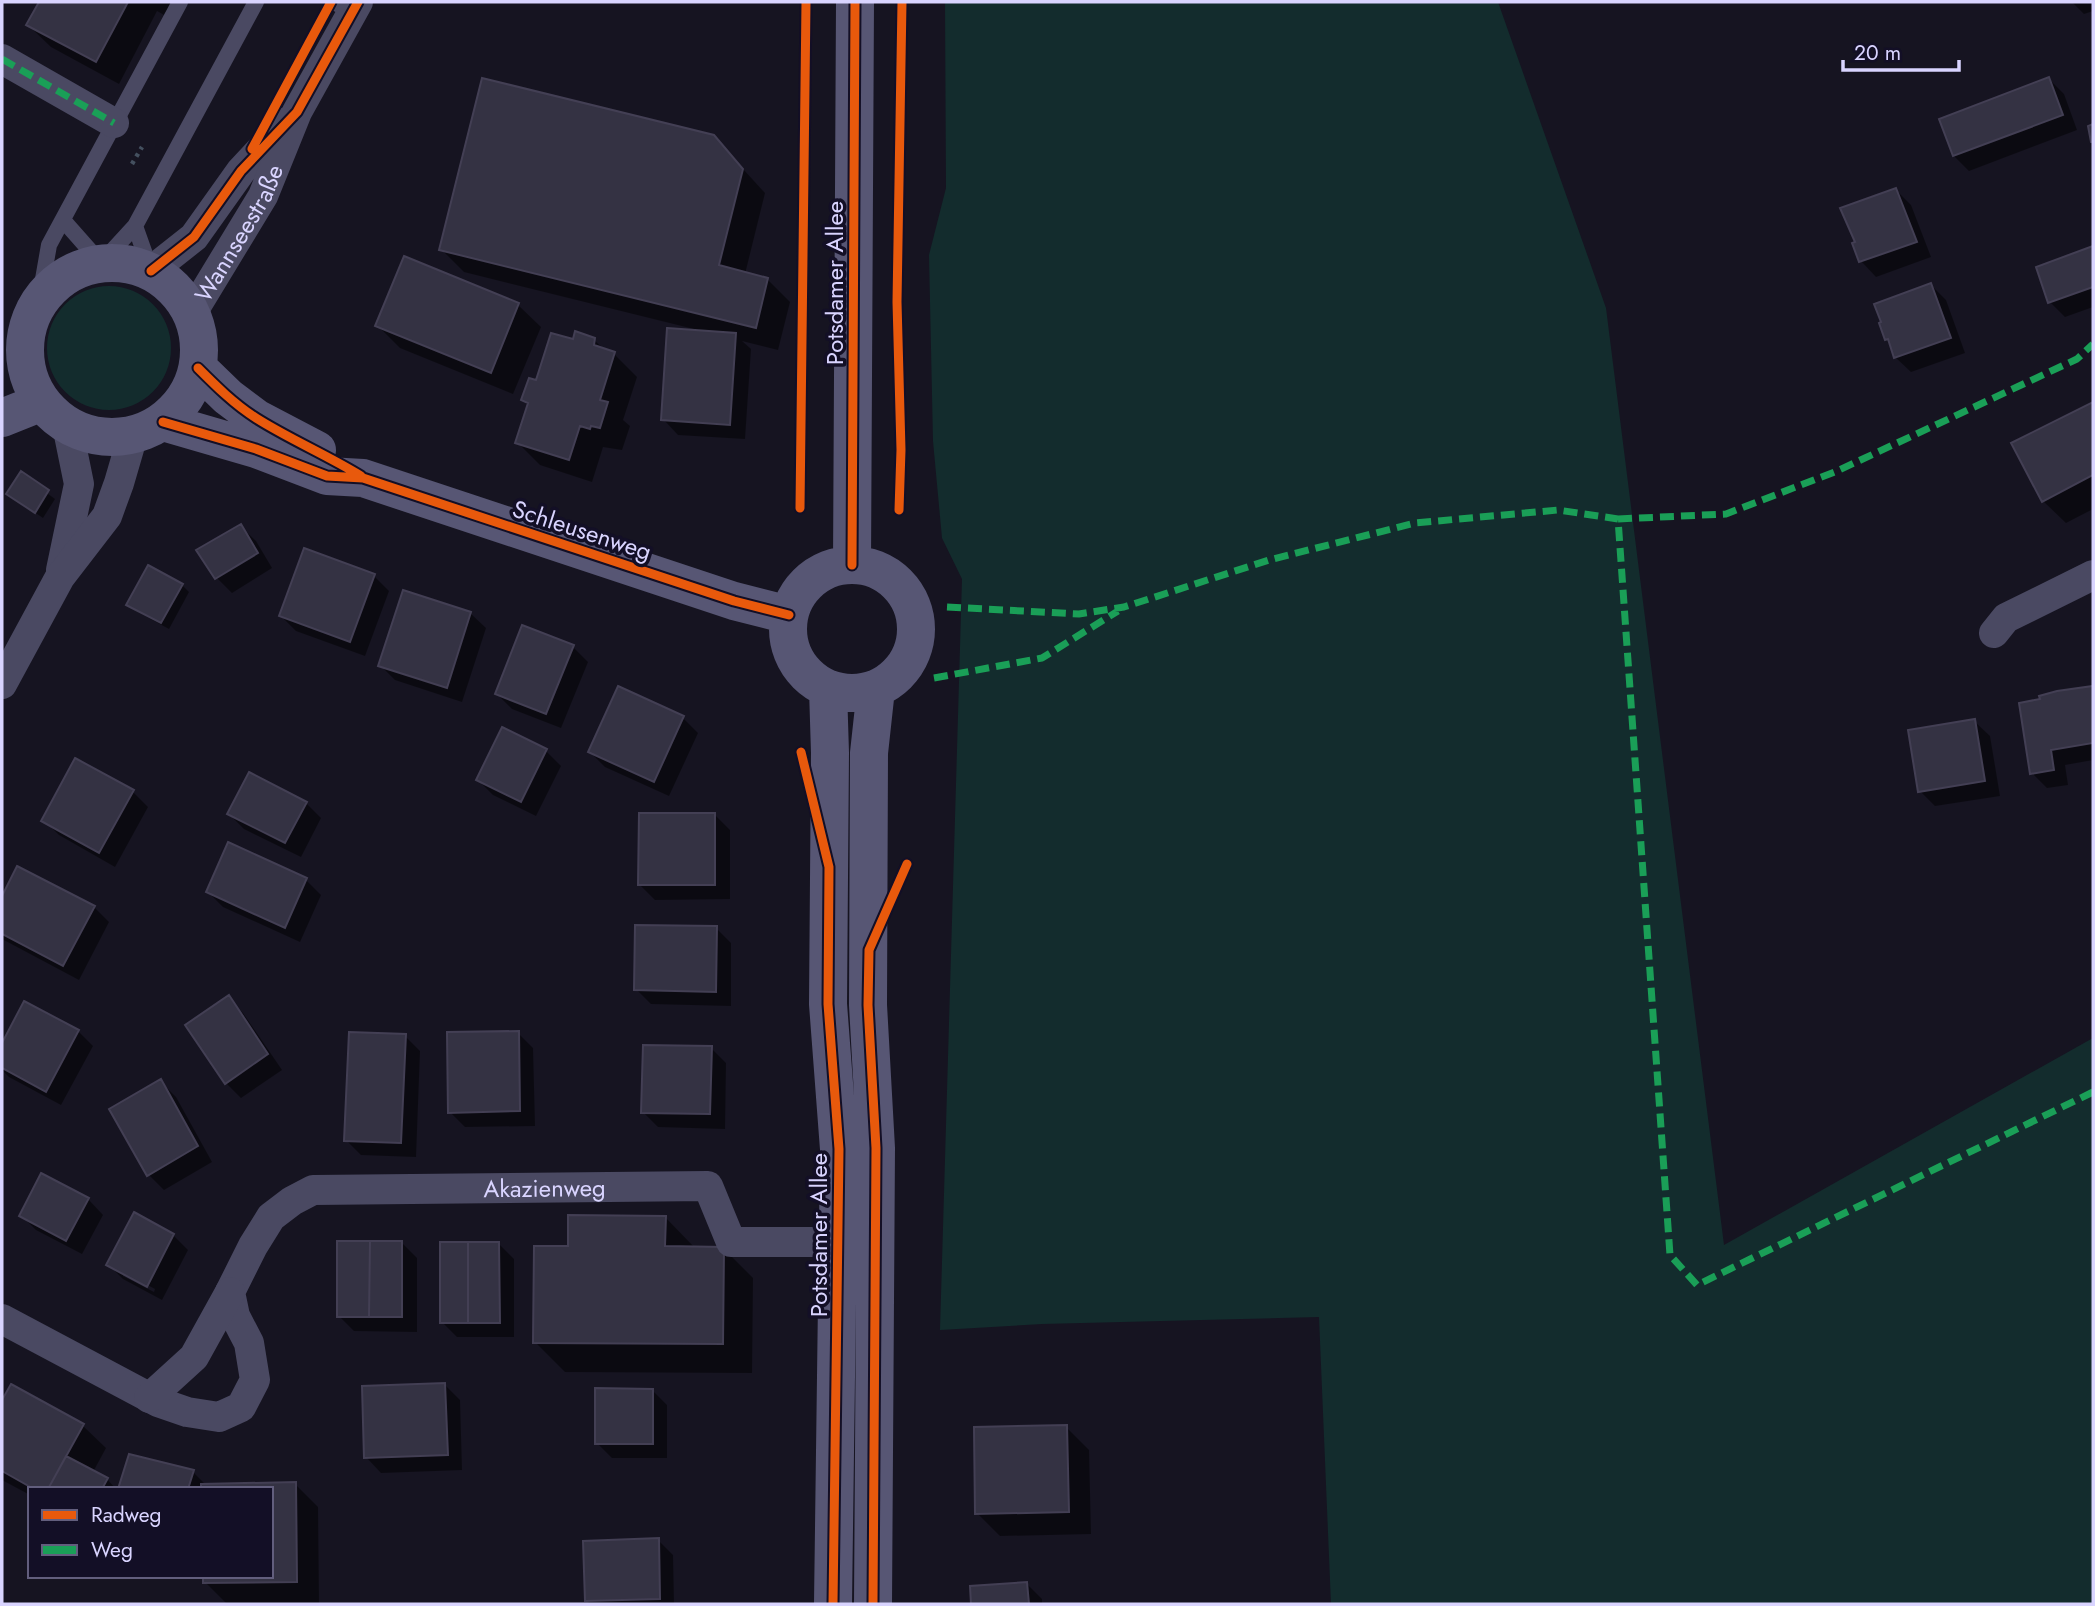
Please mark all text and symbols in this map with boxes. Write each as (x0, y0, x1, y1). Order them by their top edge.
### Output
scale bar (1843, 28, 1958, 72)
text: 20 m (1854, 38, 1901, 68)
street label: Wannseestraße (185, 159, 292, 308)
street label: Potsdamer Allee (817, 201, 852, 365)
street label: Schleusenweg (508, 491, 656, 569)
street label: Potsdamer Allee (801, 1153, 836, 1317)
street label: Akazienweg (483, 1170, 606, 1206)
legend (28, 1487, 273, 1578)
text: Radweg (91, 1500, 162, 1530)
text: Weg (91, 1535, 133, 1565)

